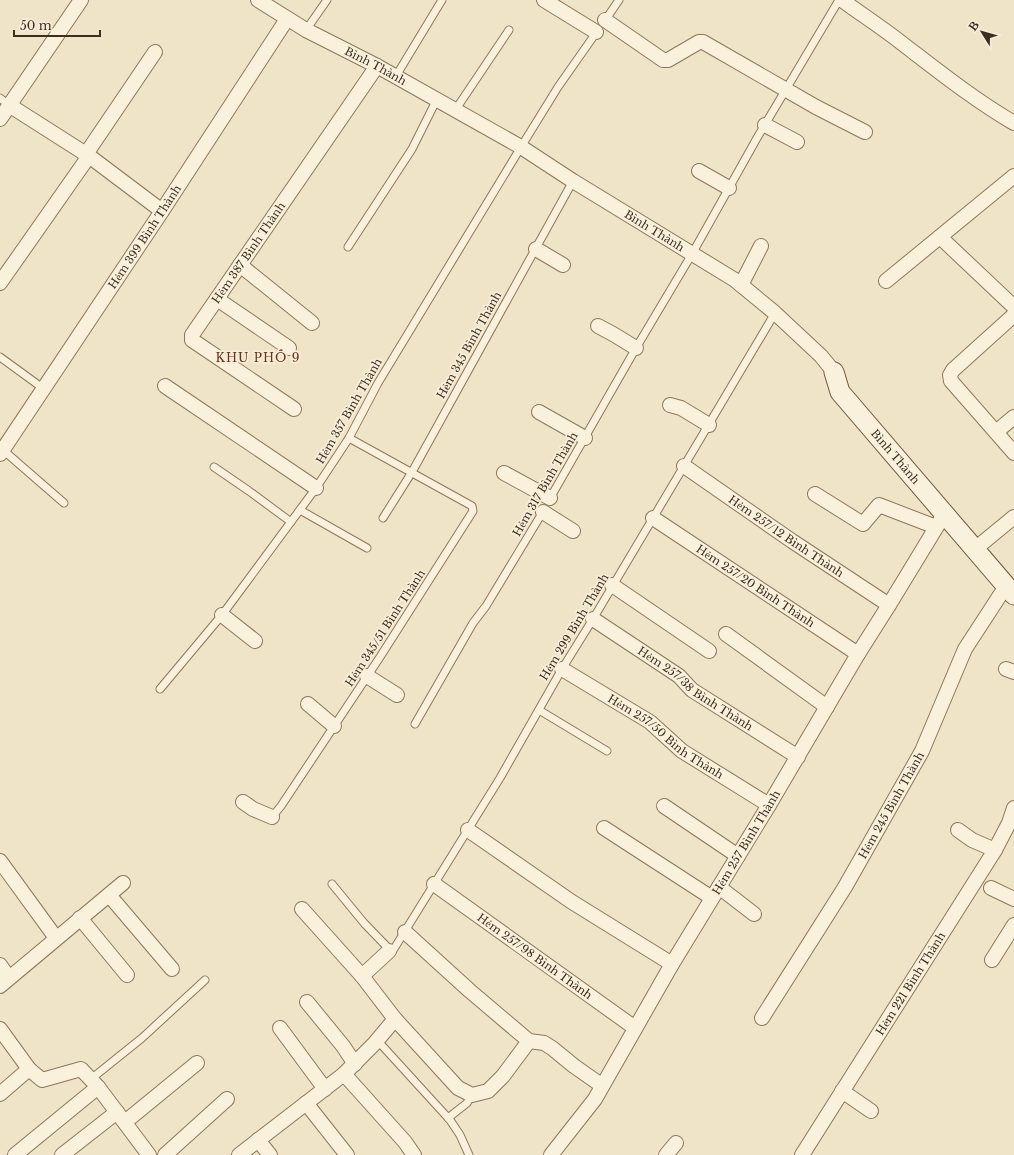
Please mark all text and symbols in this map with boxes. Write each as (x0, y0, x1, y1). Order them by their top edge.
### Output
scale bar (14, 12, 100, 38)
north arrow (962, 12, 1002, 52)
text: 50 m (20, 18, 52, 33)
text: B (966, 18, 982, 34)
street label: Bình Thành (342, 44, 409, 88)
street label: Hẻm 399 Bình Thành (105, 182, 184, 292)
street label: Hẻm 387 Bình Thành (209, 199, 289, 306)
street label: Bình Thành (622, 207, 687, 255)
street label: Hẻm 345 Bình Thành (434, 289, 505, 401)
district label: KHU PHỐ 9 (216, 349, 300, 365)
street label: Hẻm 357 Bình Thành (313, 355, 385, 466)
street label: Bình Thành (868, 426, 923, 487)
street label: Hẻm 317 Bình Thành (509, 429, 581, 539)
street label: Hẻm 257/12 Bình Thành (726, 492, 847, 580)
street label: Hẻm 257/20 Bình Thành (694, 542, 818, 631)
street label: Hẻm 345/51 Bình Thành (342, 567, 428, 689)
street label: Hẻm 299 Bình Thành (537, 571, 612, 683)
street label: Hẻm 257/38 Bình Thành (635, 644, 756, 734)
street label: Hẻm 257/50 Bình Thành (605, 691, 726, 782)
street label: Hẻm 245 Bình Thành (855, 749, 927, 861)
street label: Hẻm 257 Bình Thành (709, 787, 783, 897)
street label: Hẻm 257/98 Bình Thành (475, 910, 595, 1002)
street label: Hẻm 221 Bình Thành (873, 929, 949, 1038)

